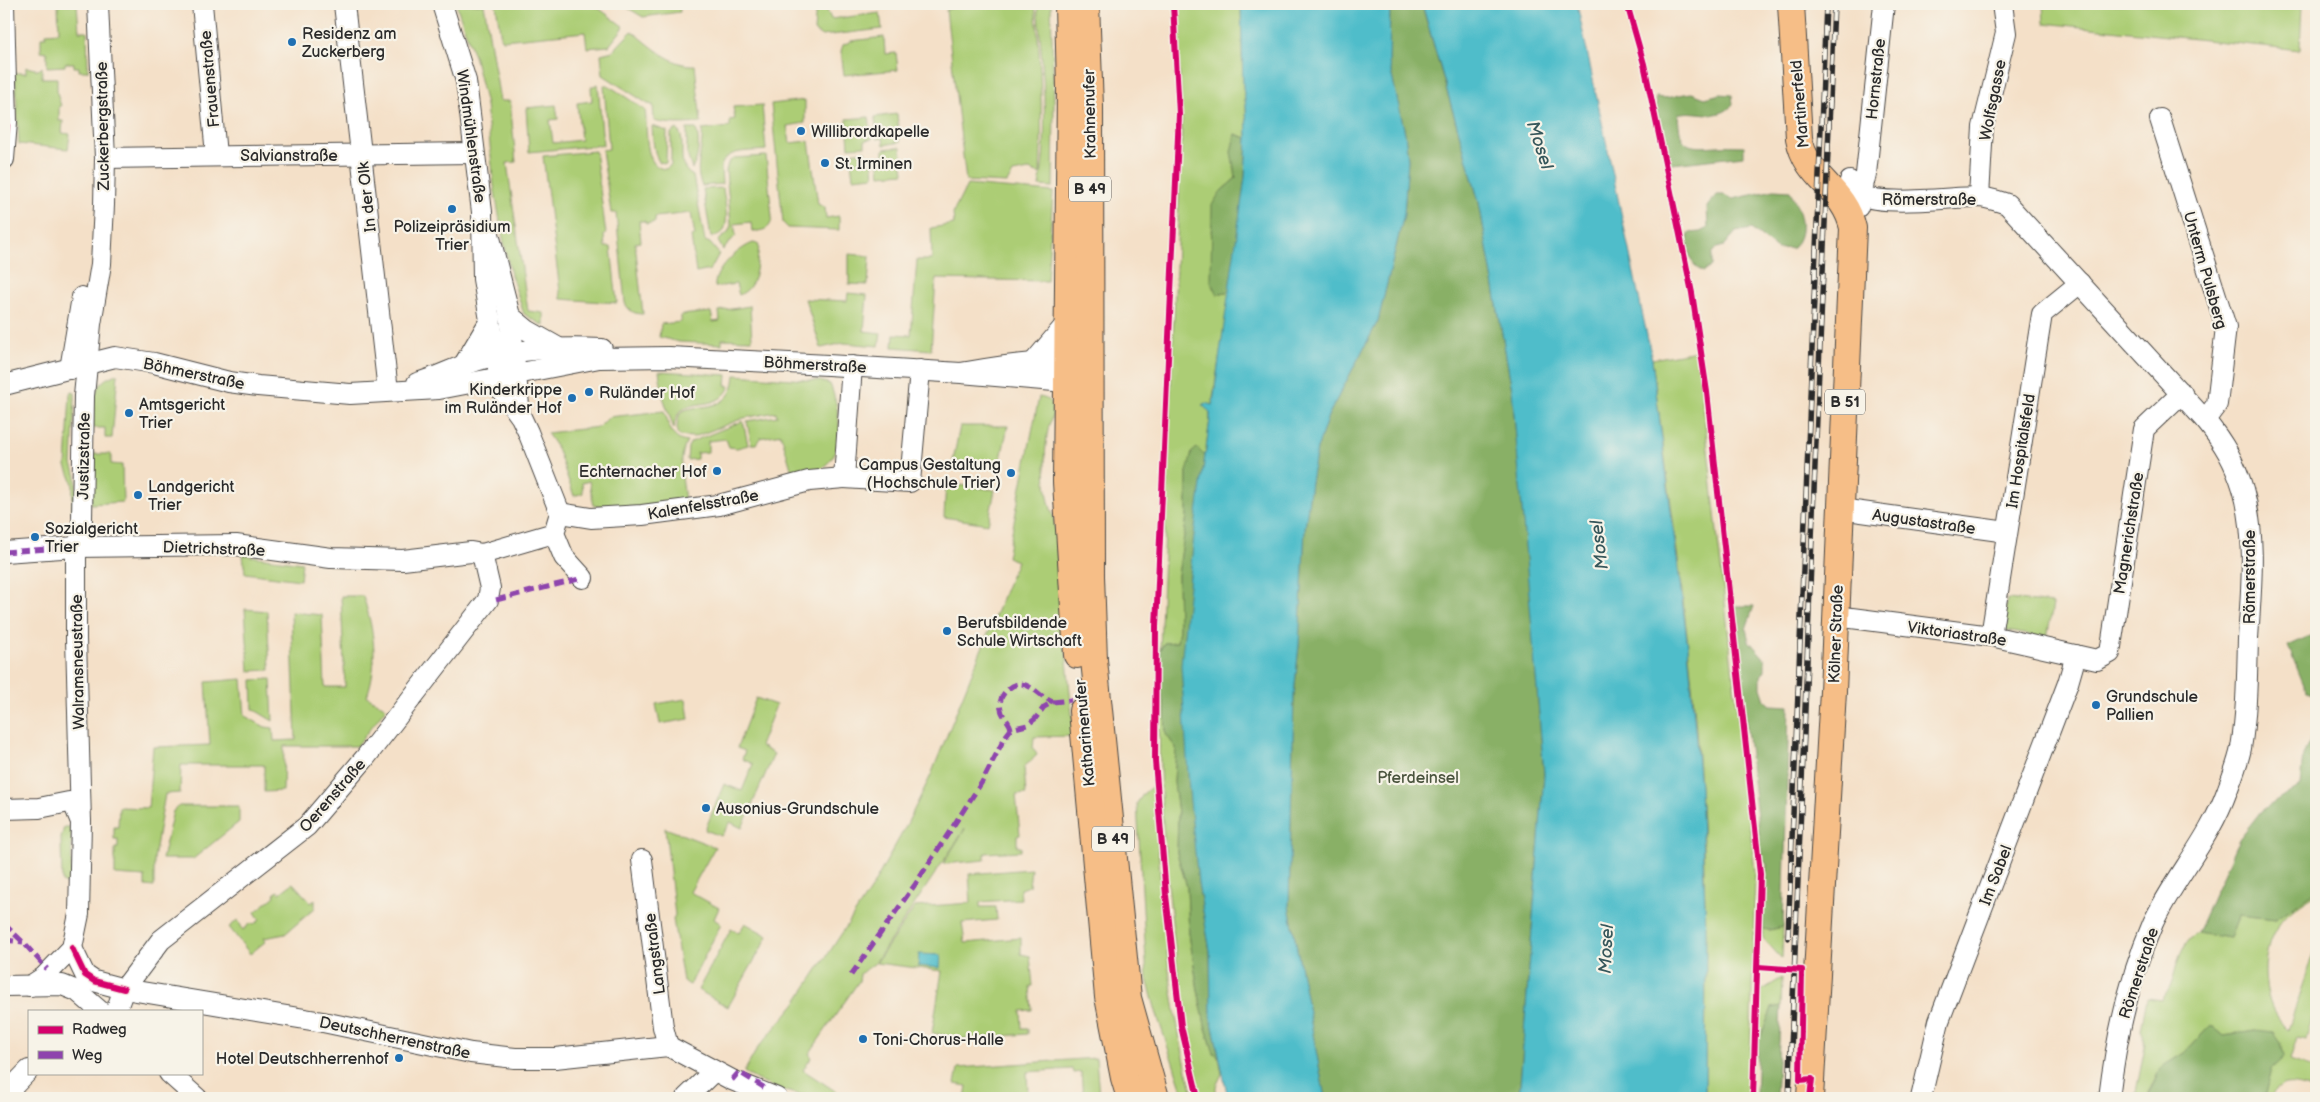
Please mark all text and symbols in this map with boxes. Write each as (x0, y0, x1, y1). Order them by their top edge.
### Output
place label: Residenz am Zuckerberg (301, 25, 396, 62)
street label: Frauenstraße (197, 29, 224, 128)
marker: Residenz am Zuckerberg (286, 36, 298, 48)
street label: Hornstraße (1863, 37, 1890, 121)
street label: Wolfsgasse (1976, 58, 2011, 143)
street label: Martinerfeld (1787, 59, 1814, 149)
street label: Zuckerbergstraße (93, 61, 114, 191)
street label: Windmühlenstraße (452, 68, 489, 205)
street label: Krahnenufer (1080, 69, 1101, 159)
water label: Mosel (1522, 118, 1557, 173)
place label: Willibrordkapelle (811, 123, 930, 142)
marker: Willibrordkapelle (795, 125, 807, 137)
street label: Salvianstraße (240, 147, 338, 166)
place label: St. Irminen (835, 155, 912, 174)
marker: St. Irminen (819, 157, 831, 169)
street label: In der Olk (354, 161, 381, 233)
road number: B 49 (1069, 176, 1111, 202)
street label: Römerstraße (1882, 191, 1977, 210)
marker: Polizeipräsidium Trier (446, 203, 458, 215)
street label: Unterm Pulsberg (2179, 209, 2230, 331)
place label: Polizeipräsidium Trier (394, 218, 510, 255)
street label: Böhmerstraße (763, 353, 867, 378)
street label: Böhmerstraße (141, 354, 247, 395)
place label: Kinderkrippe im Ruländer Hof (444, 381, 563, 418)
place label: Ruländer Hof (599, 384, 695, 403)
marker: Ruländer Hof (583, 386, 595, 398)
road number: B 51 (1825, 390, 1865, 414)
marker: Kinderkrippe im Ruländer Hof (566, 392, 578, 404)
street label: Im Hospitalsfeld (2003, 393, 2040, 510)
place label: Amtsgericht Trier (139, 396, 225, 433)
marker: Amtsgericht Trier (123, 407, 135, 419)
street label: Justizstraße (74, 412, 95, 500)
place label: Campus Gestaltung (Hochschule Trier) (859, 456, 1001, 493)
place label: Echternacher Hof (579, 463, 707, 482)
marker: Echternacher Hof (711, 465, 723, 477)
marker: Campus Gestaltung (Hochschule Trier) (1005, 467, 1017, 479)
street label: Magnerichstraße (2110, 470, 2149, 596)
place label: Landgericht Trier (148, 478, 235, 515)
street label: Kalenfelsstraße (646, 486, 761, 525)
marker: Landgericht Trier (132, 489, 144, 501)
street label: Augustastraße (1871, 506, 1977, 539)
water label: Mosel (1586, 518, 1613, 571)
place label: Sozialgericht Trier (45, 520, 138, 557)
street label: Römerstraße (2241, 529, 2260, 624)
marker: Sozialgericht Trier (29, 531, 41, 543)
street label: Dietrichstraße (162, 538, 266, 561)
street label: Kölner Straße (1825, 584, 1848, 684)
street label: Walramsneustraße (68, 594, 89, 730)
place label: Berufsbildende Schule Wirtschaft (957, 614, 1082, 651)
street label: Viktoriastraße (1906, 618, 2008, 651)
marker: Berufsbildende Schule Wirtschaft (941, 625, 953, 637)
street label: Katharinenufer (1071, 678, 1100, 787)
place label: Grundschule Pallien (2106, 688, 2198, 725)
marker: Grundschule Pallien (2090, 699, 2102, 711)
street label: Oerenstraße (296, 755, 371, 837)
park label: Pferdeinsel (1377, 769, 1459, 788)
place label: Ausonius-Grundschule (716, 800, 879, 819)
marker: Ausonius-Grundschule (700, 802, 712, 814)
road number: B 49 (1092, 826, 1134, 852)
street label: Im Sabel (1976, 843, 2017, 908)
street label: Langstraße (641, 912, 670, 996)
water label: Mosel (1595, 923, 1618, 974)
street label: Römerstraße (2116, 925, 2163, 1021)
legend (28, 1010, 202, 1074)
street label: Deutschherrenstraße (318, 1013, 472, 1064)
text: Radweg (72, 1020, 127, 1039)
place label: Toni-Chorus-Halle (873, 1031, 1004, 1050)
marker: Toni-Chorus-Halle (857, 1033, 869, 1045)
text: Weg (72, 1046, 102, 1065)
place label: Hotel Deutschherrenhof (216, 1050, 389, 1069)
marker: Hotel Deutschherrenhof (393, 1052, 405, 1064)

